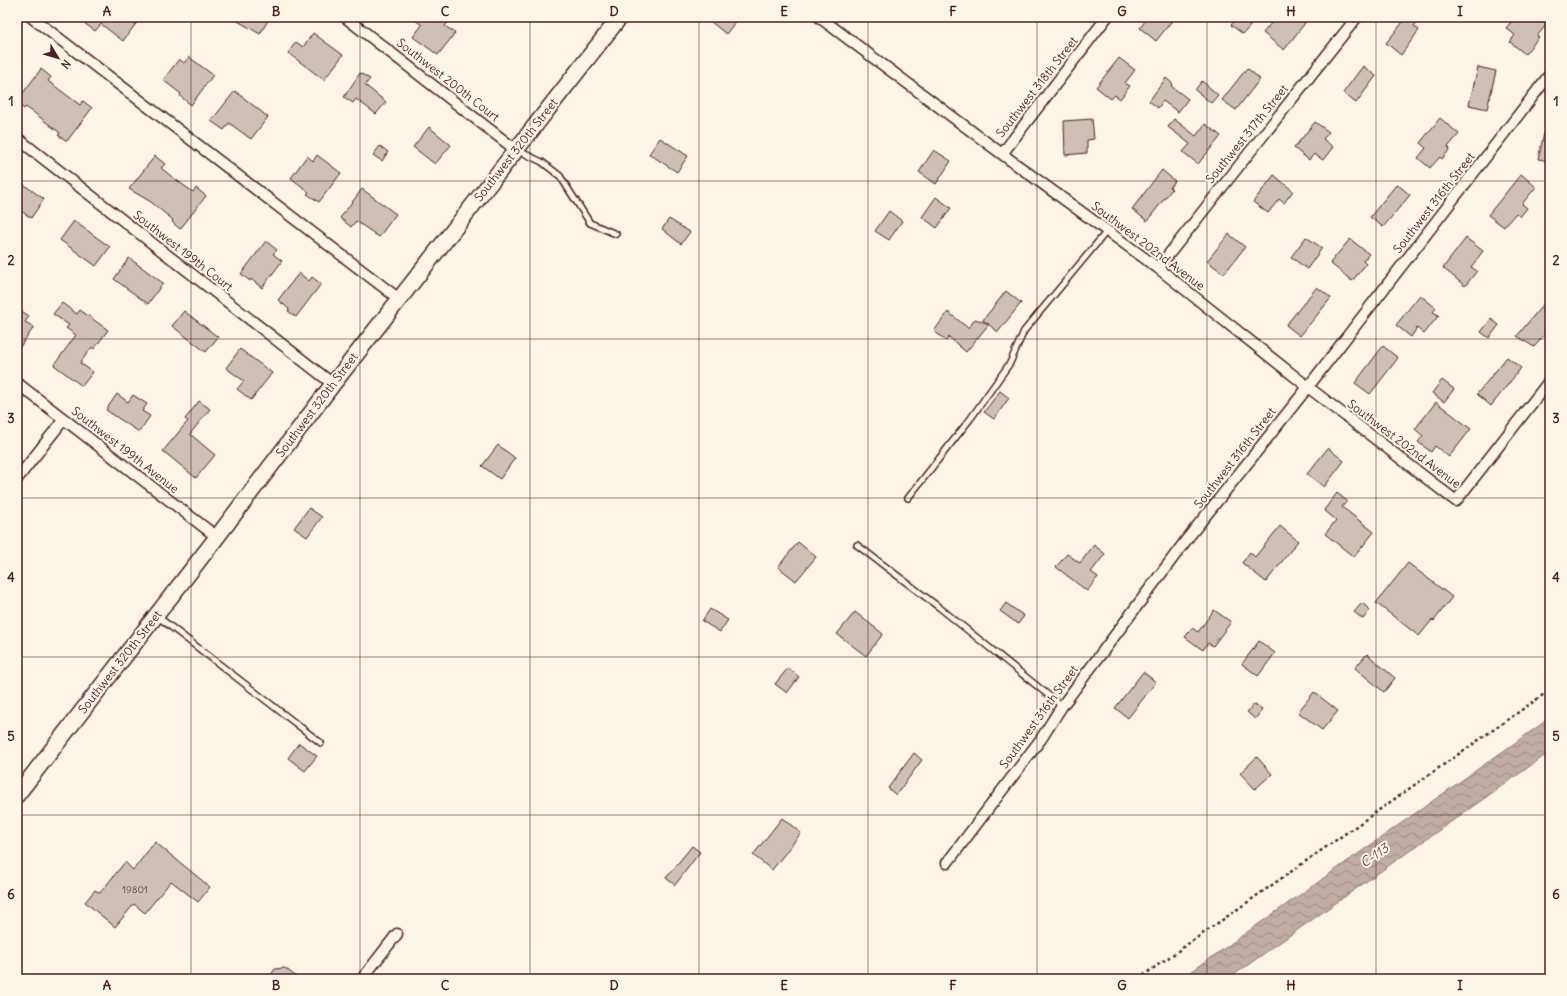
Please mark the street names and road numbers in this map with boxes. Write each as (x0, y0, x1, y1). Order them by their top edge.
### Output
street label: Southwest 318th Street (993, 33, 1081, 140)
street label: Southwest 200th Court (394, 35, 503, 124)
street label: Southwest 317th Street (1202, 81, 1291, 186)
street label: Southwest 320th Street (471, 95, 561, 204)
street label: Southwest 316th Street (1390, 149, 1478, 256)
street label: Southwest 202nd Avenue (1089, 198, 1208, 293)
street label: Southwest 199th Court (130, 207, 236, 294)
street label: Southwest 320th Street (272, 350, 361, 460)
street label: Southwest 202nd Avenue (1345, 396, 1464, 491)
street label: Southwest 199th Avenue (69, 403, 182, 496)
street label: Southwest 316th Street (1191, 404, 1279, 511)
street label: Southwest 320th Street (75, 607, 165, 716)
street label: Southwest 316th Street (996, 662, 1081, 771)

